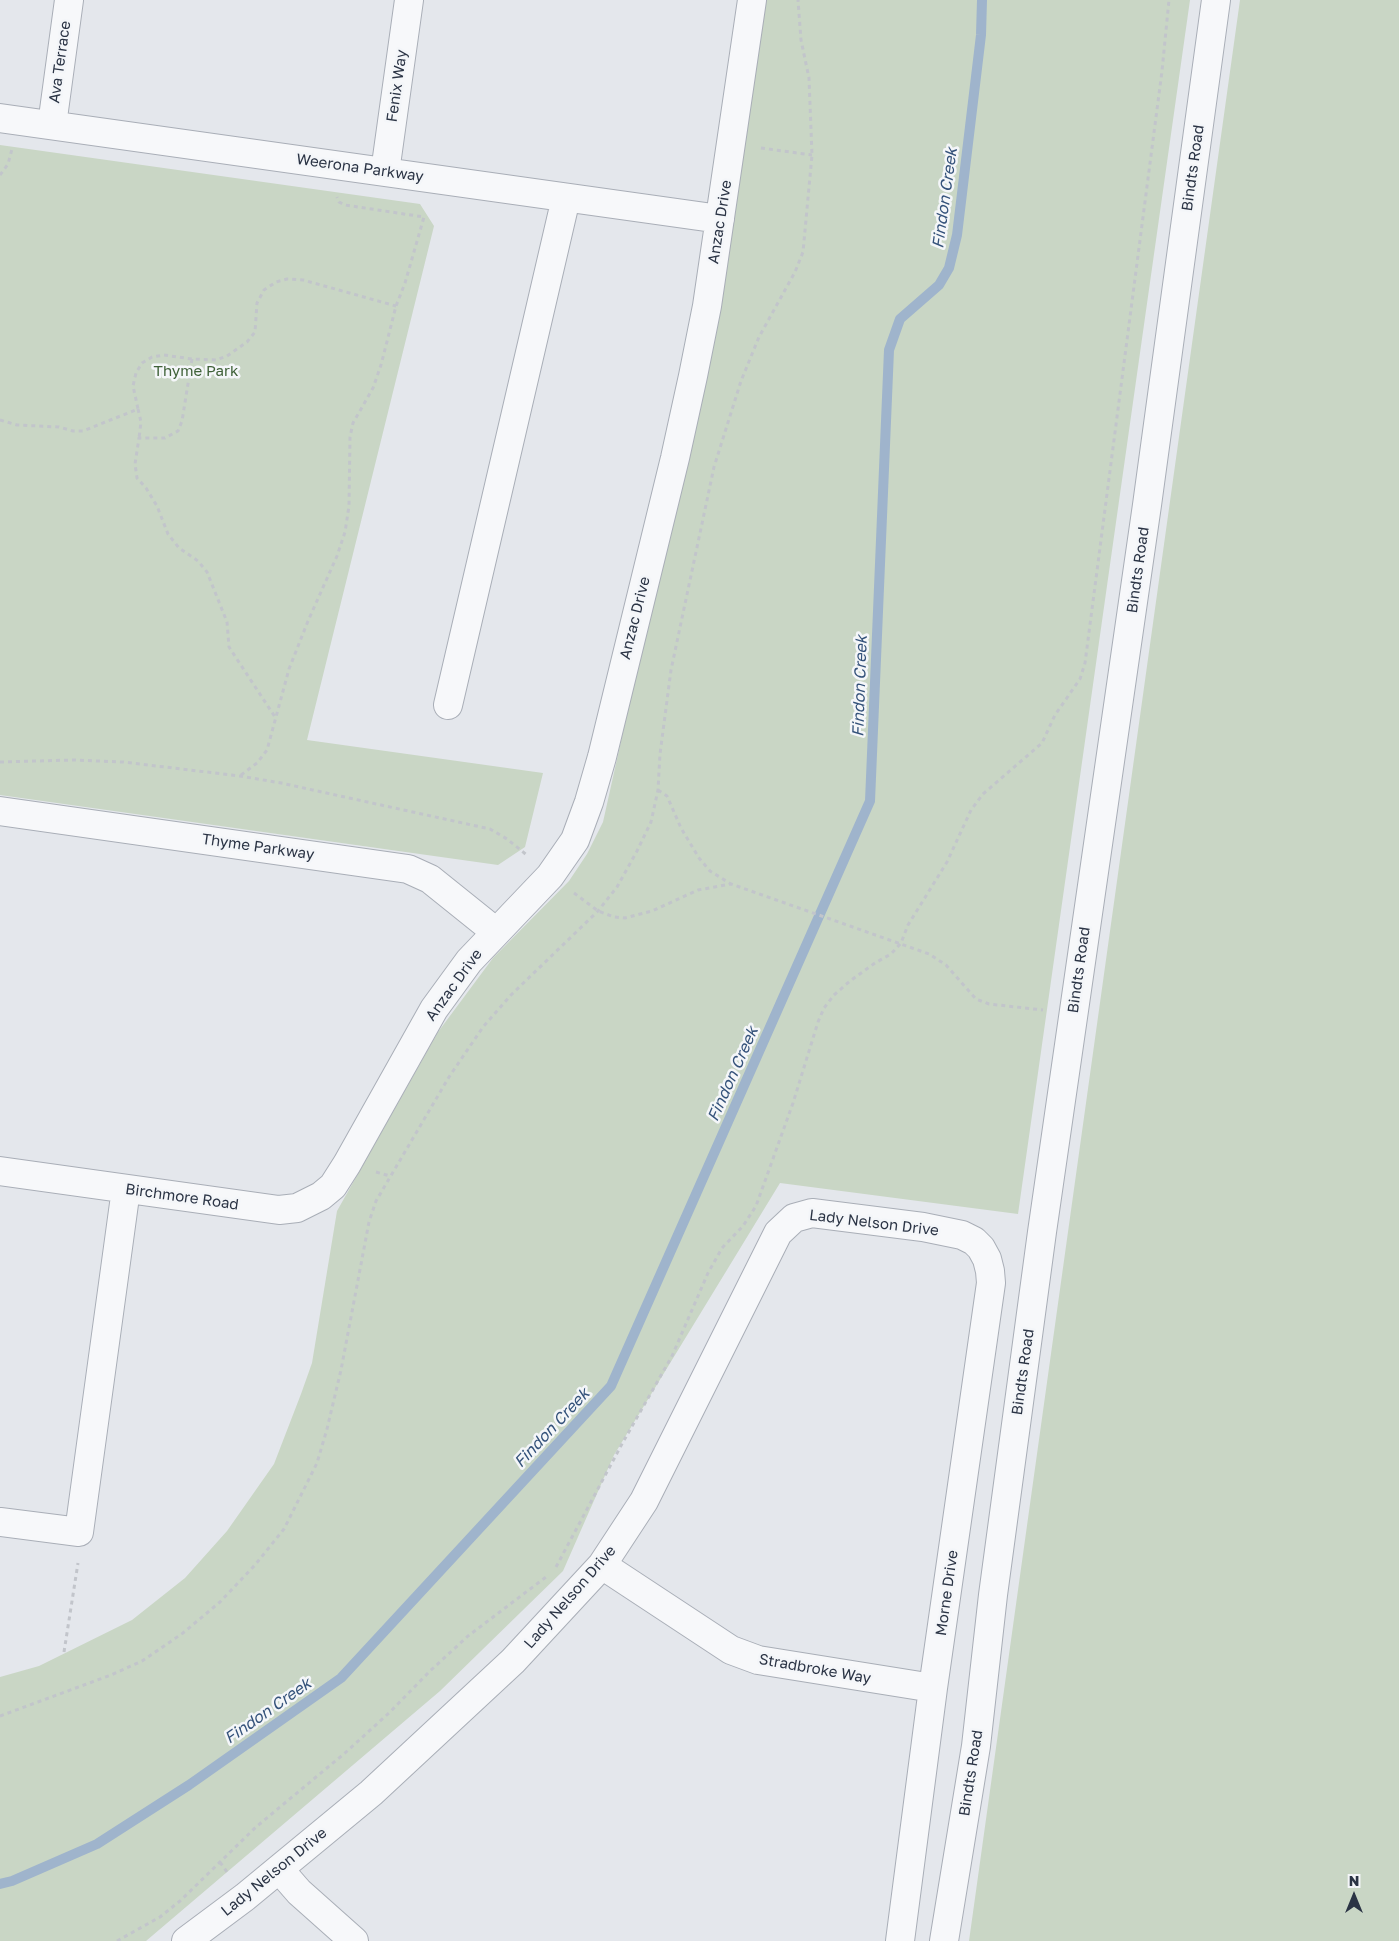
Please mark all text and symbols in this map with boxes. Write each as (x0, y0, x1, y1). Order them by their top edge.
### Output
street label: Ava Terrace (45, 20, 75, 104)
street label: Fenix Way (383, 49, 411, 123)
street label: Bindts Road (1178, 124, 1208, 212)
water label: Findon Creek (928, 146, 962, 250)
street label: Weerona Parkway (295, 150, 425, 186)
street label: Anzac Drive (705, 179, 735, 265)
park label: Thyme Park (154, 362, 238, 380)
street label: Bindts Road (1123, 526, 1153, 614)
street label: Anzac Drive (616, 575, 654, 661)
water label: Findon Creek (849, 635, 871, 737)
street label: Thyme Parkway (201, 830, 315, 864)
street label: Bindts Road (1064, 926, 1094, 1014)
street label: Anzac Drive (422, 946, 486, 1024)
water label: Findon Creek (704, 1024, 762, 1124)
street label: Birchmore Road (124, 1180, 240, 1214)
street label: Lady Nelson Drive (808, 1206, 940, 1240)
street label: Bindts Road (1008, 1328, 1038, 1416)
water label: Findon Creek (510, 1384, 594, 1472)
street label: Lady Nelson Drive (520, 1542, 620, 1652)
street label: Morne Drive (932, 1549, 962, 1637)
street label: Stradbroke Way (757, 1650, 873, 1688)
water label: Findon Creek (221, 1674, 315, 1748)
street label: Bindts Road (955, 1729, 987, 1817)
street label: Lady Nelson Drive (218, 1824, 330, 1920)
north arrow (1329, 1871, 1379, 1921)
text: N (1349, 1872, 1359, 1889)

